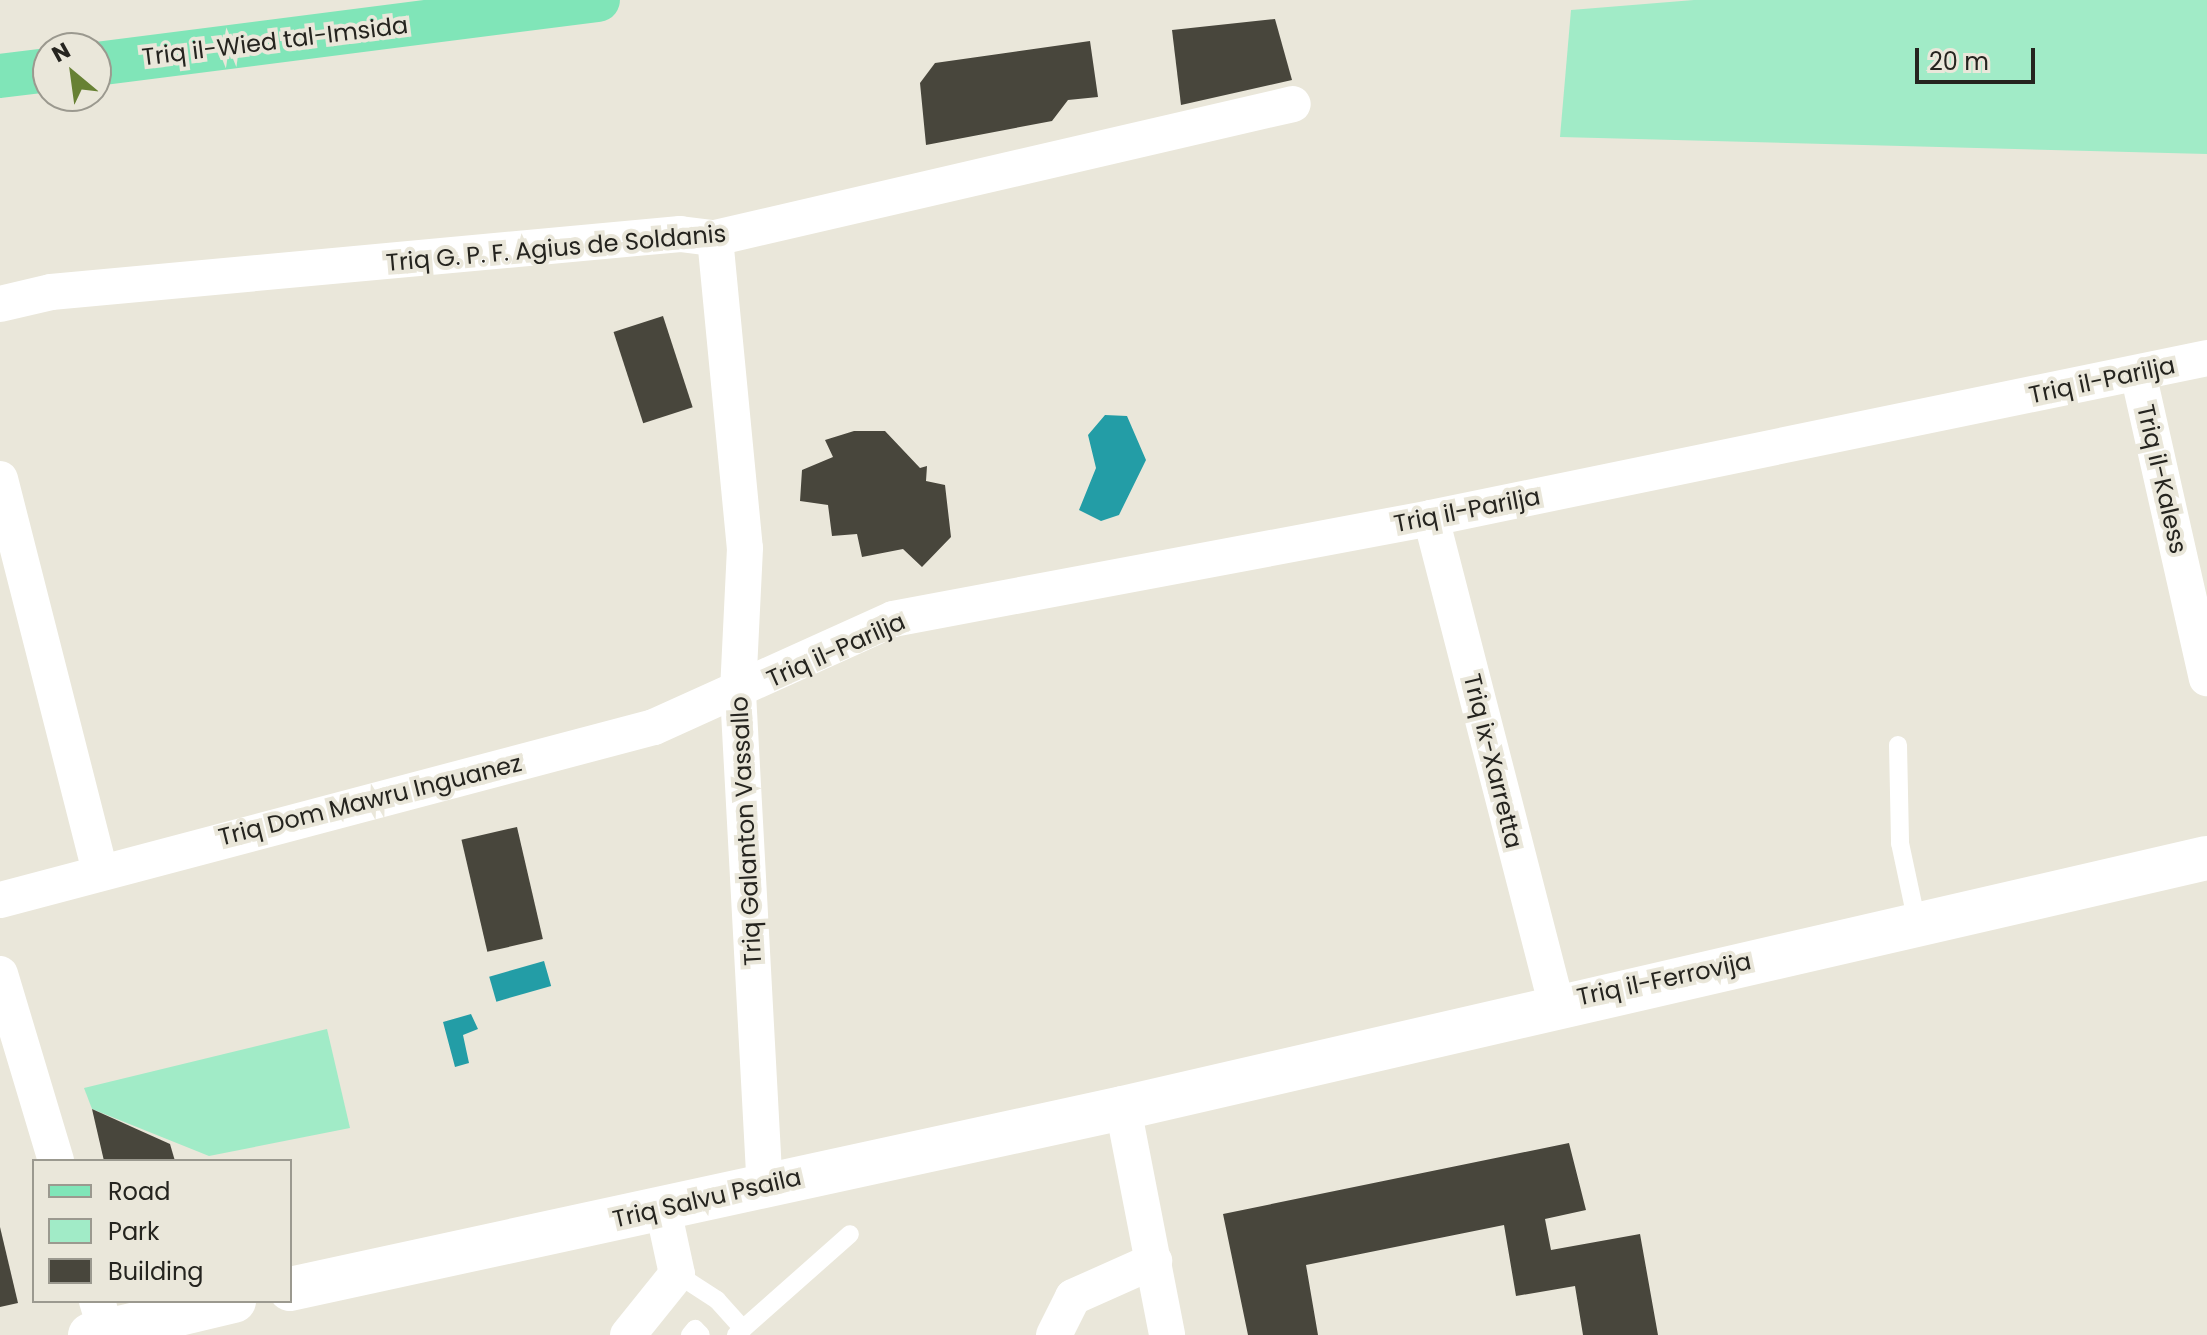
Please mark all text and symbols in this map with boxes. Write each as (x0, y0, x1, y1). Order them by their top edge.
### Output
street label: Triq il-Wied tal-Imsida (140, 10, 410, 72)
north arrow (32, 32, 112, 112)
scale bar (1919, 32, 2039, 82)
text: N (46, 35, 76, 70)
text: 20 m (1929, 45, 1989, 78)
street label: Triq G. P. F. Agius de Soldanis (385, 219, 727, 277)
street label: Triq il-Parilja (2026, 350, 2178, 410)
street label: Triq il-Kaless (2131, 402, 2193, 556)
street label: Triq il-Parilja (1391, 482, 1543, 538)
street label: Triq il-Parilja (762, 607, 910, 693)
street label: Triq ix-Xarretta (1457, 671, 1529, 851)
street label: Triq Galanton Vassallo (725, 696, 767, 966)
street label: Triq Dom Mawru Inguanez (215, 748, 525, 852)
street label: Triq il-Ferrovija (1574, 946, 1754, 1012)
legend (32, 1159, 292, 1303)
street label: Triq Salvu Psaila (610, 1162, 804, 1234)
text: Road (108, 1175, 170, 1208)
text: Park (108, 1215, 159, 1248)
text: Building (108, 1255, 204, 1288)

